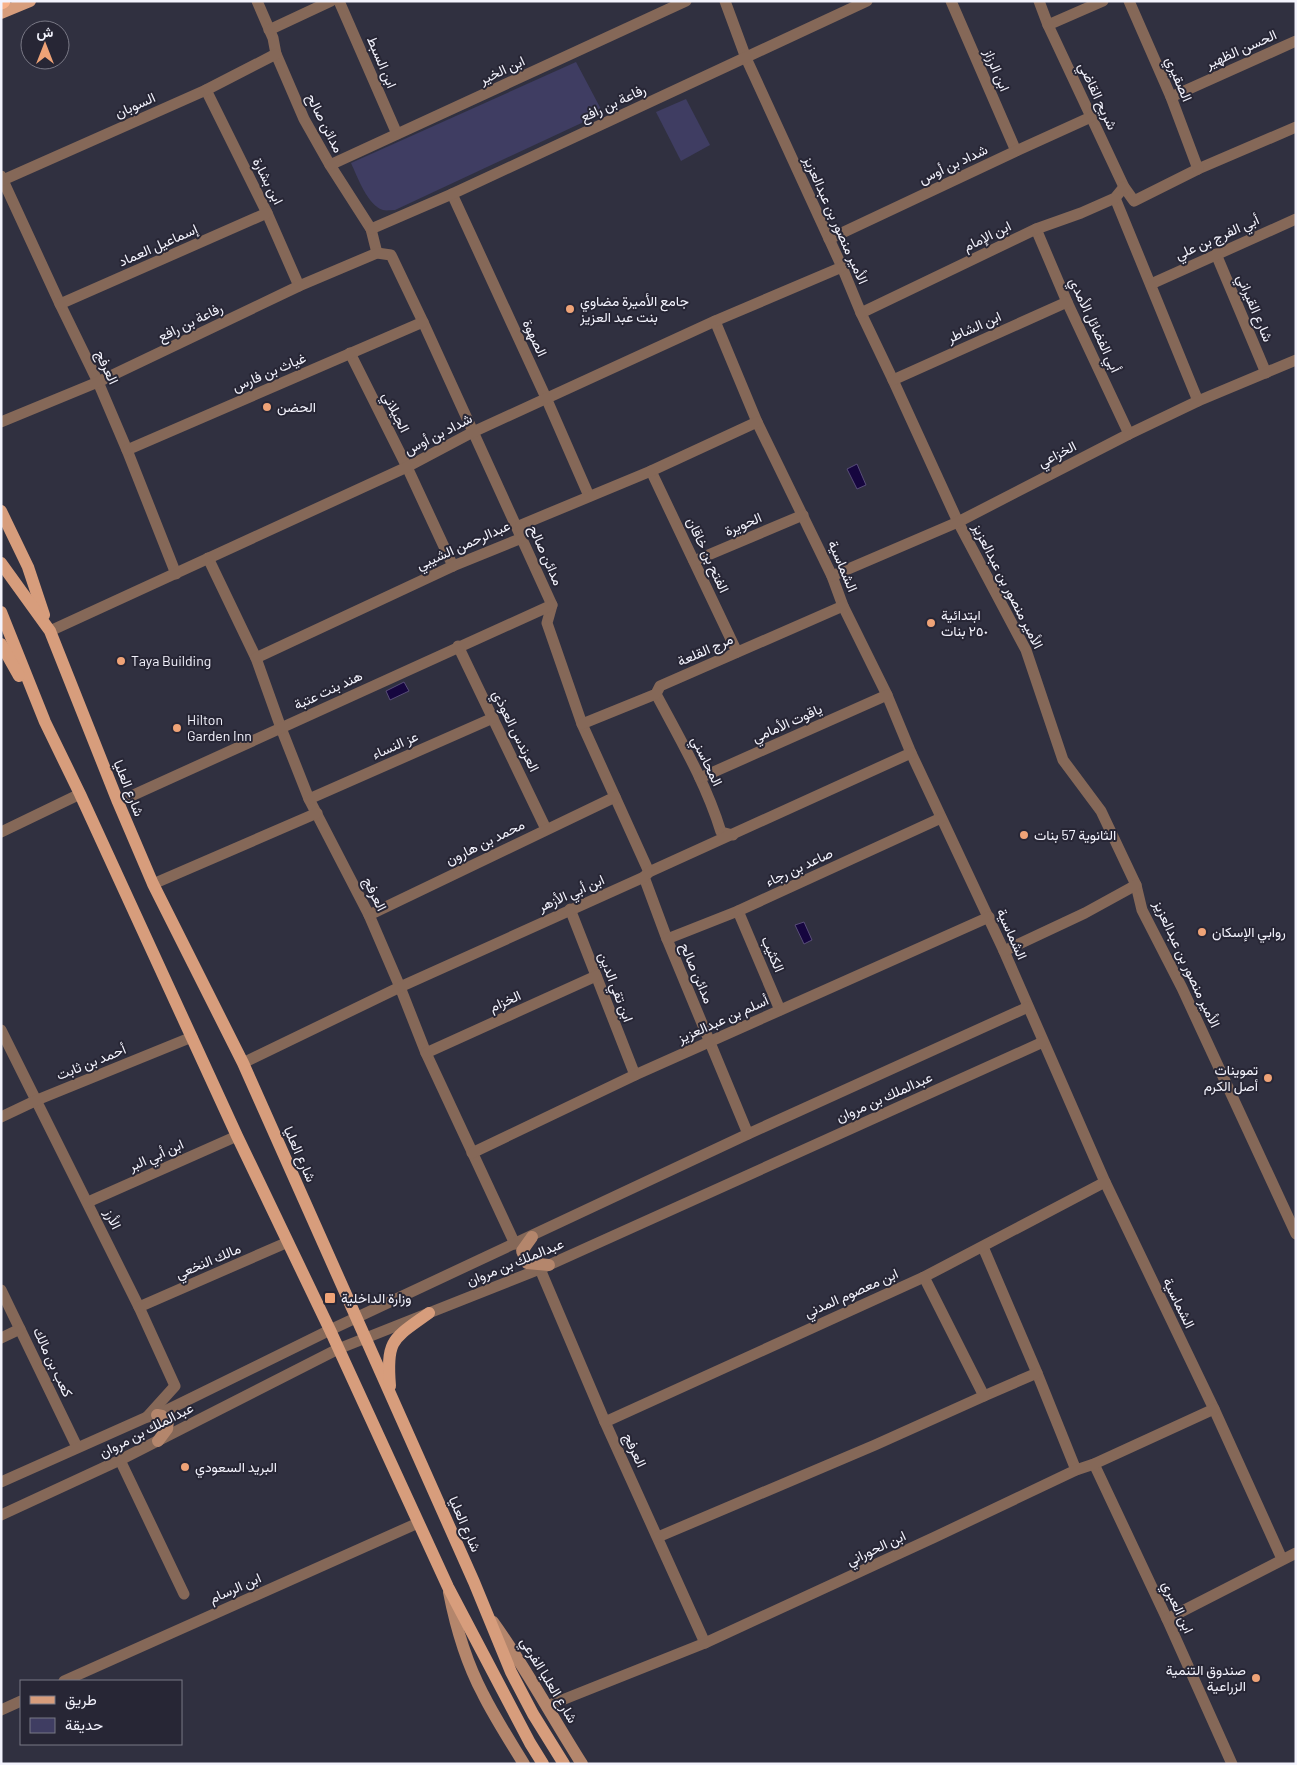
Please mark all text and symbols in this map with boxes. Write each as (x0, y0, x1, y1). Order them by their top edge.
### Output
north arrow (20, 20, 70, 70)
text: ش (37, 23, 54, 41)
street label: الحسن الظهير (1202, 25, 1279, 73)
street label: ابن السبط (363, 33, 401, 91)
street label: ابن الرزاز (980, 45, 1014, 94)
street label: ابن الخير (476, 52, 528, 89)
street label: الصقيري (1159, 54, 1196, 105)
street label: شريح القاضي (1072, 59, 1122, 134)
street label: رفاعة بن رافع (577, 80, 650, 128)
street label: السوبان (112, 88, 158, 122)
street label: مدائن صالح (301, 90, 348, 157)
street label: شداد بن أوس (916, 140, 990, 188)
street label: الأمير منصور بن عبدالعزيز (799, 152, 872, 287)
street label: ابن بشارة (249, 155, 287, 207)
street label: أبي الفرج بن علي (1172, 210, 1263, 266)
street label: ابن الإمام (960, 217, 1014, 256)
street label: إسماعيل العماد (116, 220, 201, 271)
street label: شارع القيراني (1230, 272, 1277, 346)
street label: أبي الفضائل الأمدي (1062, 275, 1125, 377)
place label: جامع الأميرة مضاوي بنت عبد العزيز (579, 292, 689, 326)
street label: رفاعة بن رافع (155, 298, 227, 347)
marker: جامع الأميرة مضاوي بنت عبد العزيز (564, 303, 576, 315)
street label: ابن الشاطر (943, 307, 1004, 347)
street label: الصهوة (519, 317, 551, 359)
street label: العرفج (89, 347, 123, 388)
street label: غياث بن فارس (229, 348, 309, 396)
street label: الجيلاني (375, 389, 414, 437)
place label: الحضن (277, 398, 316, 416)
marker: الحضن (261, 401, 273, 413)
street label: شداد بن أوس (401, 409, 475, 459)
street label: الخزاعي (1035, 437, 1081, 474)
street label: الحويرة (722, 508, 764, 540)
street label: الفتح بن خاقان (681, 514, 733, 596)
street label: عبدالرحمن الشيبي (413, 516, 514, 576)
street label: الأمير منصور بن عبدالعزيز (968, 520, 1047, 652)
street label: مدائن صالح (523, 522, 567, 589)
street label: الشماسية (825, 538, 862, 594)
place label: ابتدائية ٢٥٠ بنات (941, 606, 989, 640)
marker: ابتدائية ٢٥٠ بنات (925, 617, 937, 629)
street label: مرج القلعة (674, 630, 736, 672)
place label: Taya Building (131, 652, 211, 669)
marker: Taya Building (115, 655, 127, 667)
street label: هند بنت عتبة (291, 666, 365, 714)
street label: العرندس العوذي (486, 687, 544, 776)
street label: ياقوت الأمامي (749, 700, 826, 749)
place label: Hilton Garden Inn (187, 711, 252, 744)
marker: Hilton Garden Inn (171, 722, 183, 734)
street label: عز النساء (369, 727, 421, 763)
street label: المحاسني (685, 733, 727, 790)
street label: شارع العليا (108, 757, 148, 820)
street label: محمد بن هارون (442, 815, 528, 869)
place label: الثانوية 57 بنات (1034, 826, 1116, 844)
marker: الثانوية 57 بنات (1018, 829, 1030, 841)
street label: صاعد بن رجاء (762, 843, 836, 890)
street label: ابن أبي الأزهر (534, 870, 608, 919)
street label: العرفج (357, 874, 391, 915)
street label: الأمير منصور بن عبدالعزيز (1149, 897, 1224, 1030)
street label: الشماسية (994, 906, 1031, 962)
place label: روابي الإسكان (1212, 923, 1286, 944)
marker: روابي الإسكان (1196, 926, 1208, 938)
street label: الكثيب (757, 933, 789, 975)
street label: مدائن صالح (674, 940, 718, 1007)
street label: ابن تقي الدين (592, 950, 638, 1026)
street label: الخزام (486, 986, 524, 1016)
street label: أسلم بن عبدالعزيز (674, 991, 771, 1048)
street label: أحمد بن ثابت (54, 1040, 128, 1084)
place label: تموينات أصل الكرم (1204, 1061, 1258, 1095)
street label: عبدالملك بن مروان (833, 1068, 935, 1126)
marker: تموينات أصل الكرم (1262, 1072, 1274, 1084)
street label: شارع العليا (278, 1123, 320, 1186)
street label: ابن أبي البر (125, 1135, 188, 1178)
street label: الأرز (100, 1205, 126, 1232)
street label: عبدالملك بن مروان (464, 1234, 566, 1290)
street label: مالك النخعي (173, 1239, 245, 1286)
street label: ابن معصوم المدني (801, 1264, 902, 1324)
street label: الشماسية (1160, 1275, 1199, 1331)
place label: وزارة الداخلية (341, 1289, 411, 1307)
marker: وزارة الداخلية (323, 1291, 337, 1305)
street label: كعب بن مالك (29, 1324, 77, 1400)
street label: عبدالملك بن مروان (96, 1398, 196, 1462)
street label: العرفج (617, 1430, 651, 1471)
place label: البريد السعودي (195, 1458, 277, 1479)
marker: البريد السعودي (179, 1461, 191, 1473)
street label: شارع العليا (443, 1493, 485, 1556)
street label: ابن الحوراني (843, 1526, 910, 1572)
street label: ابن الرسام (206, 1569, 264, 1607)
street label: ابن العبري (1155, 1578, 1198, 1637)
street label: شارع العليا الفرعي (514, 1634, 582, 1728)
place label: صندوق التنمية الزراعية (1166, 1661, 1246, 1695)
marker: صندوق التنمية الزراعية (1250, 1672, 1262, 1684)
legend (20, 1680, 182, 1745)
text: طريق (65, 1690, 97, 1710)
text: حديقة (65, 1715, 103, 1734)

